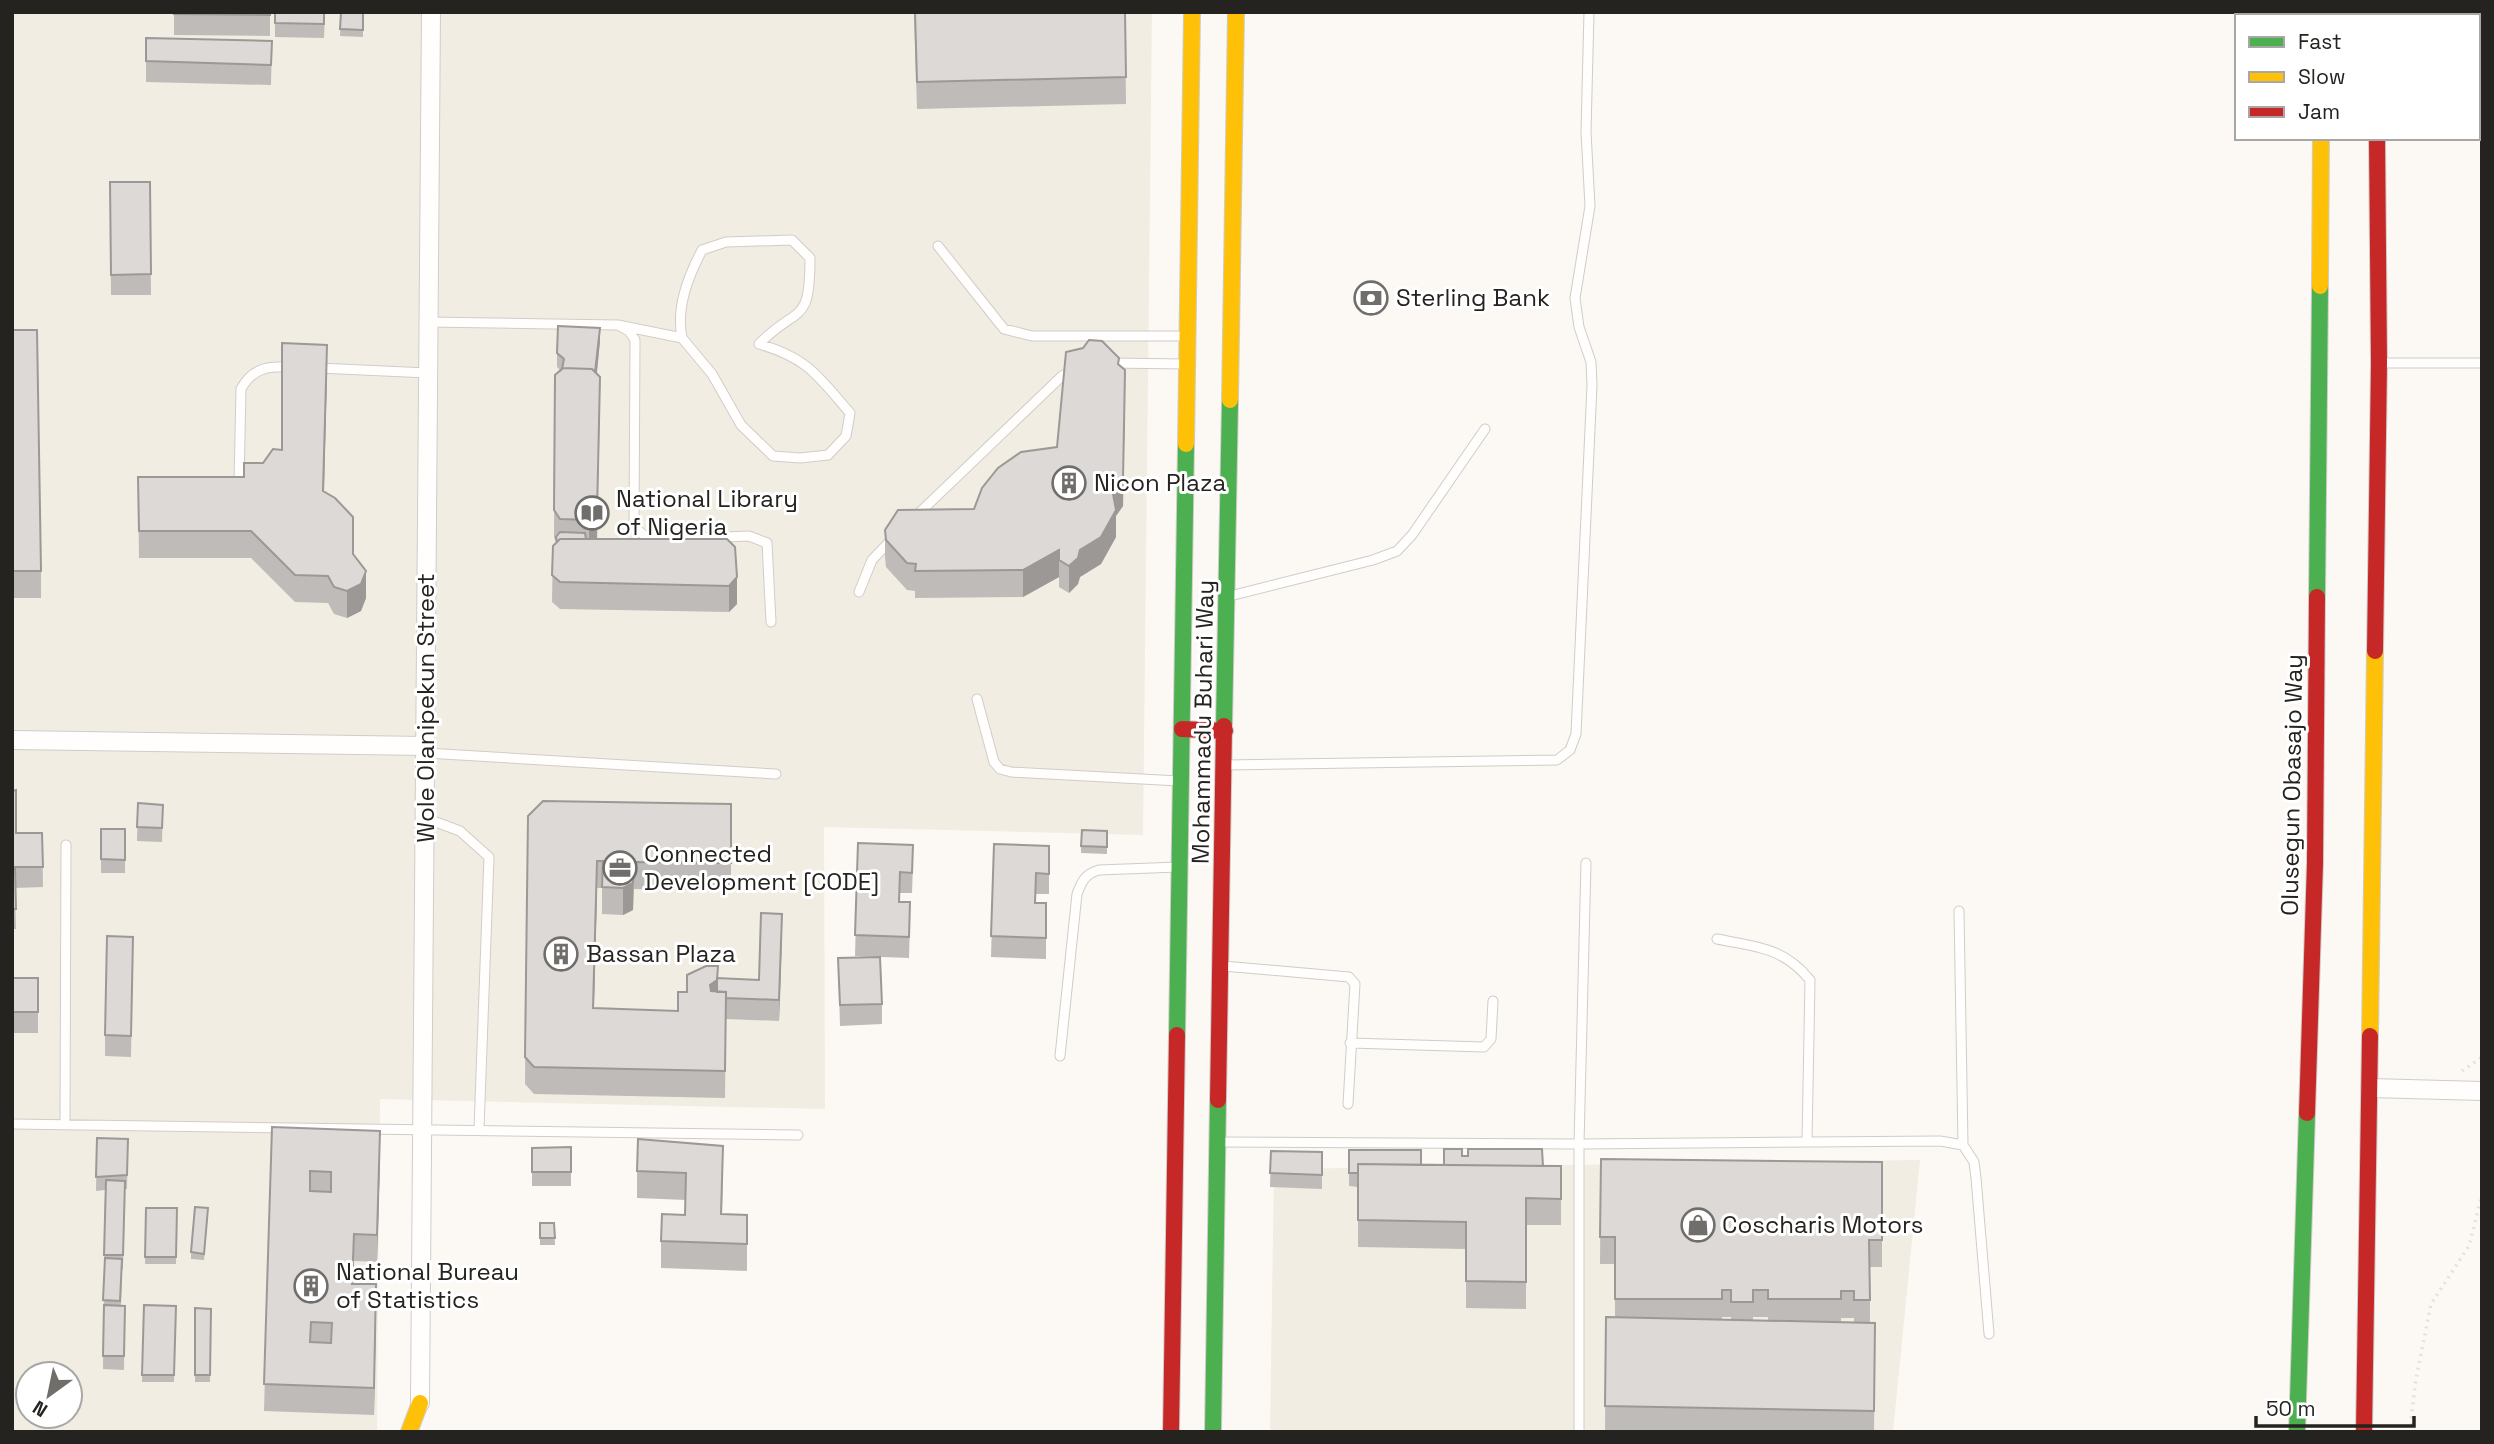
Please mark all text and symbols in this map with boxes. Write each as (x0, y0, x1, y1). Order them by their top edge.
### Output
legend (2235, 14, 2480, 140)
text: Fast (2298, 28, 2342, 55)
text: Slow (2298, 63, 2346, 90)
text: Jam (2298, 98, 2340, 125)
bank icon: Sterling Bank (1352, 279, 1390, 317)
place label: Sterling Bank (1396, 282, 1550, 313)
building icon: Nicon Plaza (1050, 464, 1088, 502)
place label: Nicon Plaza (1094, 467, 1226, 498)
place label: National Library of Nigeria (616, 483, 798, 542)
library icon: National Library of Nigeria (573, 494, 611, 532)
street label: Wole Olanipekun Street (410, 573, 441, 843)
street label: Mohammadu Buhari Way (1185, 580, 1220, 864)
street label: Olusegun Obasajo Way (2274, 654, 2309, 916)
place label: Connected Development [CODE] (644, 838, 879, 897)
office icon: Connected Development [CODE] (601, 849, 639, 887)
building icon: Bassan Plaza (542, 935, 580, 973)
place label: Bassan Plaza (586, 938, 736, 969)
shop icon: Coscharis Motors (1679, 1206, 1717, 1244)
place label: Coscharis Motors (1722, 1209, 1924, 1240)
place label: National Bureau of Statistics (336, 1256, 519, 1315)
building icon: National Bureau of Statistics (292, 1267, 330, 1305)
north arrow (14, 1360, 84, 1430)
scale bar (2256, 1384, 2414, 1428)
text: N (28, 1395, 52, 1423)
text: 50 m (2266, 1395, 2316, 1422)

